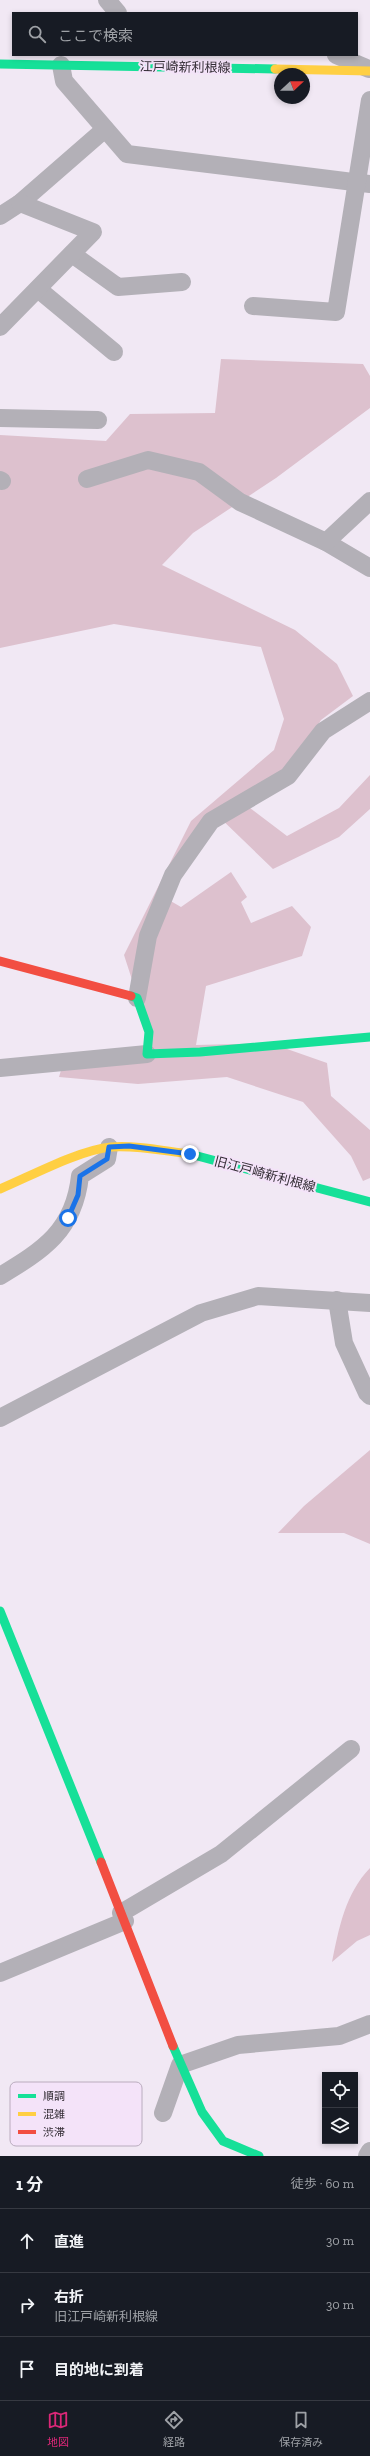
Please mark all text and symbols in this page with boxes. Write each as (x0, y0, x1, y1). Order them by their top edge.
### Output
search box (12, 12, 358, 56)
icon: search (26, 23, 48, 45)
text: ここで検索 (58, 27, 133, 45)
street label: 江戸崎新利根線 (139, 59, 231, 75)
north arrow (274, 68, 310, 104)
route end (181, 1145, 199, 1163)
street label: 旧江戸崎新利根線 (213, 1153, 317, 1195)
route start (59, 1209, 77, 1227)
map controls (322, 2072, 358, 2144)
button: locate (322, 2072, 358, 2108)
legend (10, 2082, 142, 2146)
text: 順調 (43, 2090, 65, 2103)
text: 混雑 (43, 2108, 65, 2121)
button: layers (322, 2108, 358, 2144)
text: 渋滞 (43, 2126, 65, 2139)
text: 1 分 (16, 2174, 43, 2194)
text: 徒歩 · 60 m (291, 2176, 354, 2191)
icon: ahead (16, 2230, 38, 2252)
text: 直進 (54, 2233, 84, 2251)
text: 30 m (326, 2233, 354, 2248)
text: 右折 (54, 2288, 84, 2306)
icon: right (16, 2294, 38, 2316)
text: 30 m (326, 2297, 354, 2312)
text: 旧江戸崎新利根線 (54, 2309, 158, 2324)
icon: arrive (16, 2358, 38, 2380)
text: 目的地に到着 (54, 2361, 144, 2379)
tab: 地図 (47, 2409, 69, 2449)
tab: 経路 (163, 2409, 185, 2449)
tab: 保存済み (279, 2409, 323, 2449)

